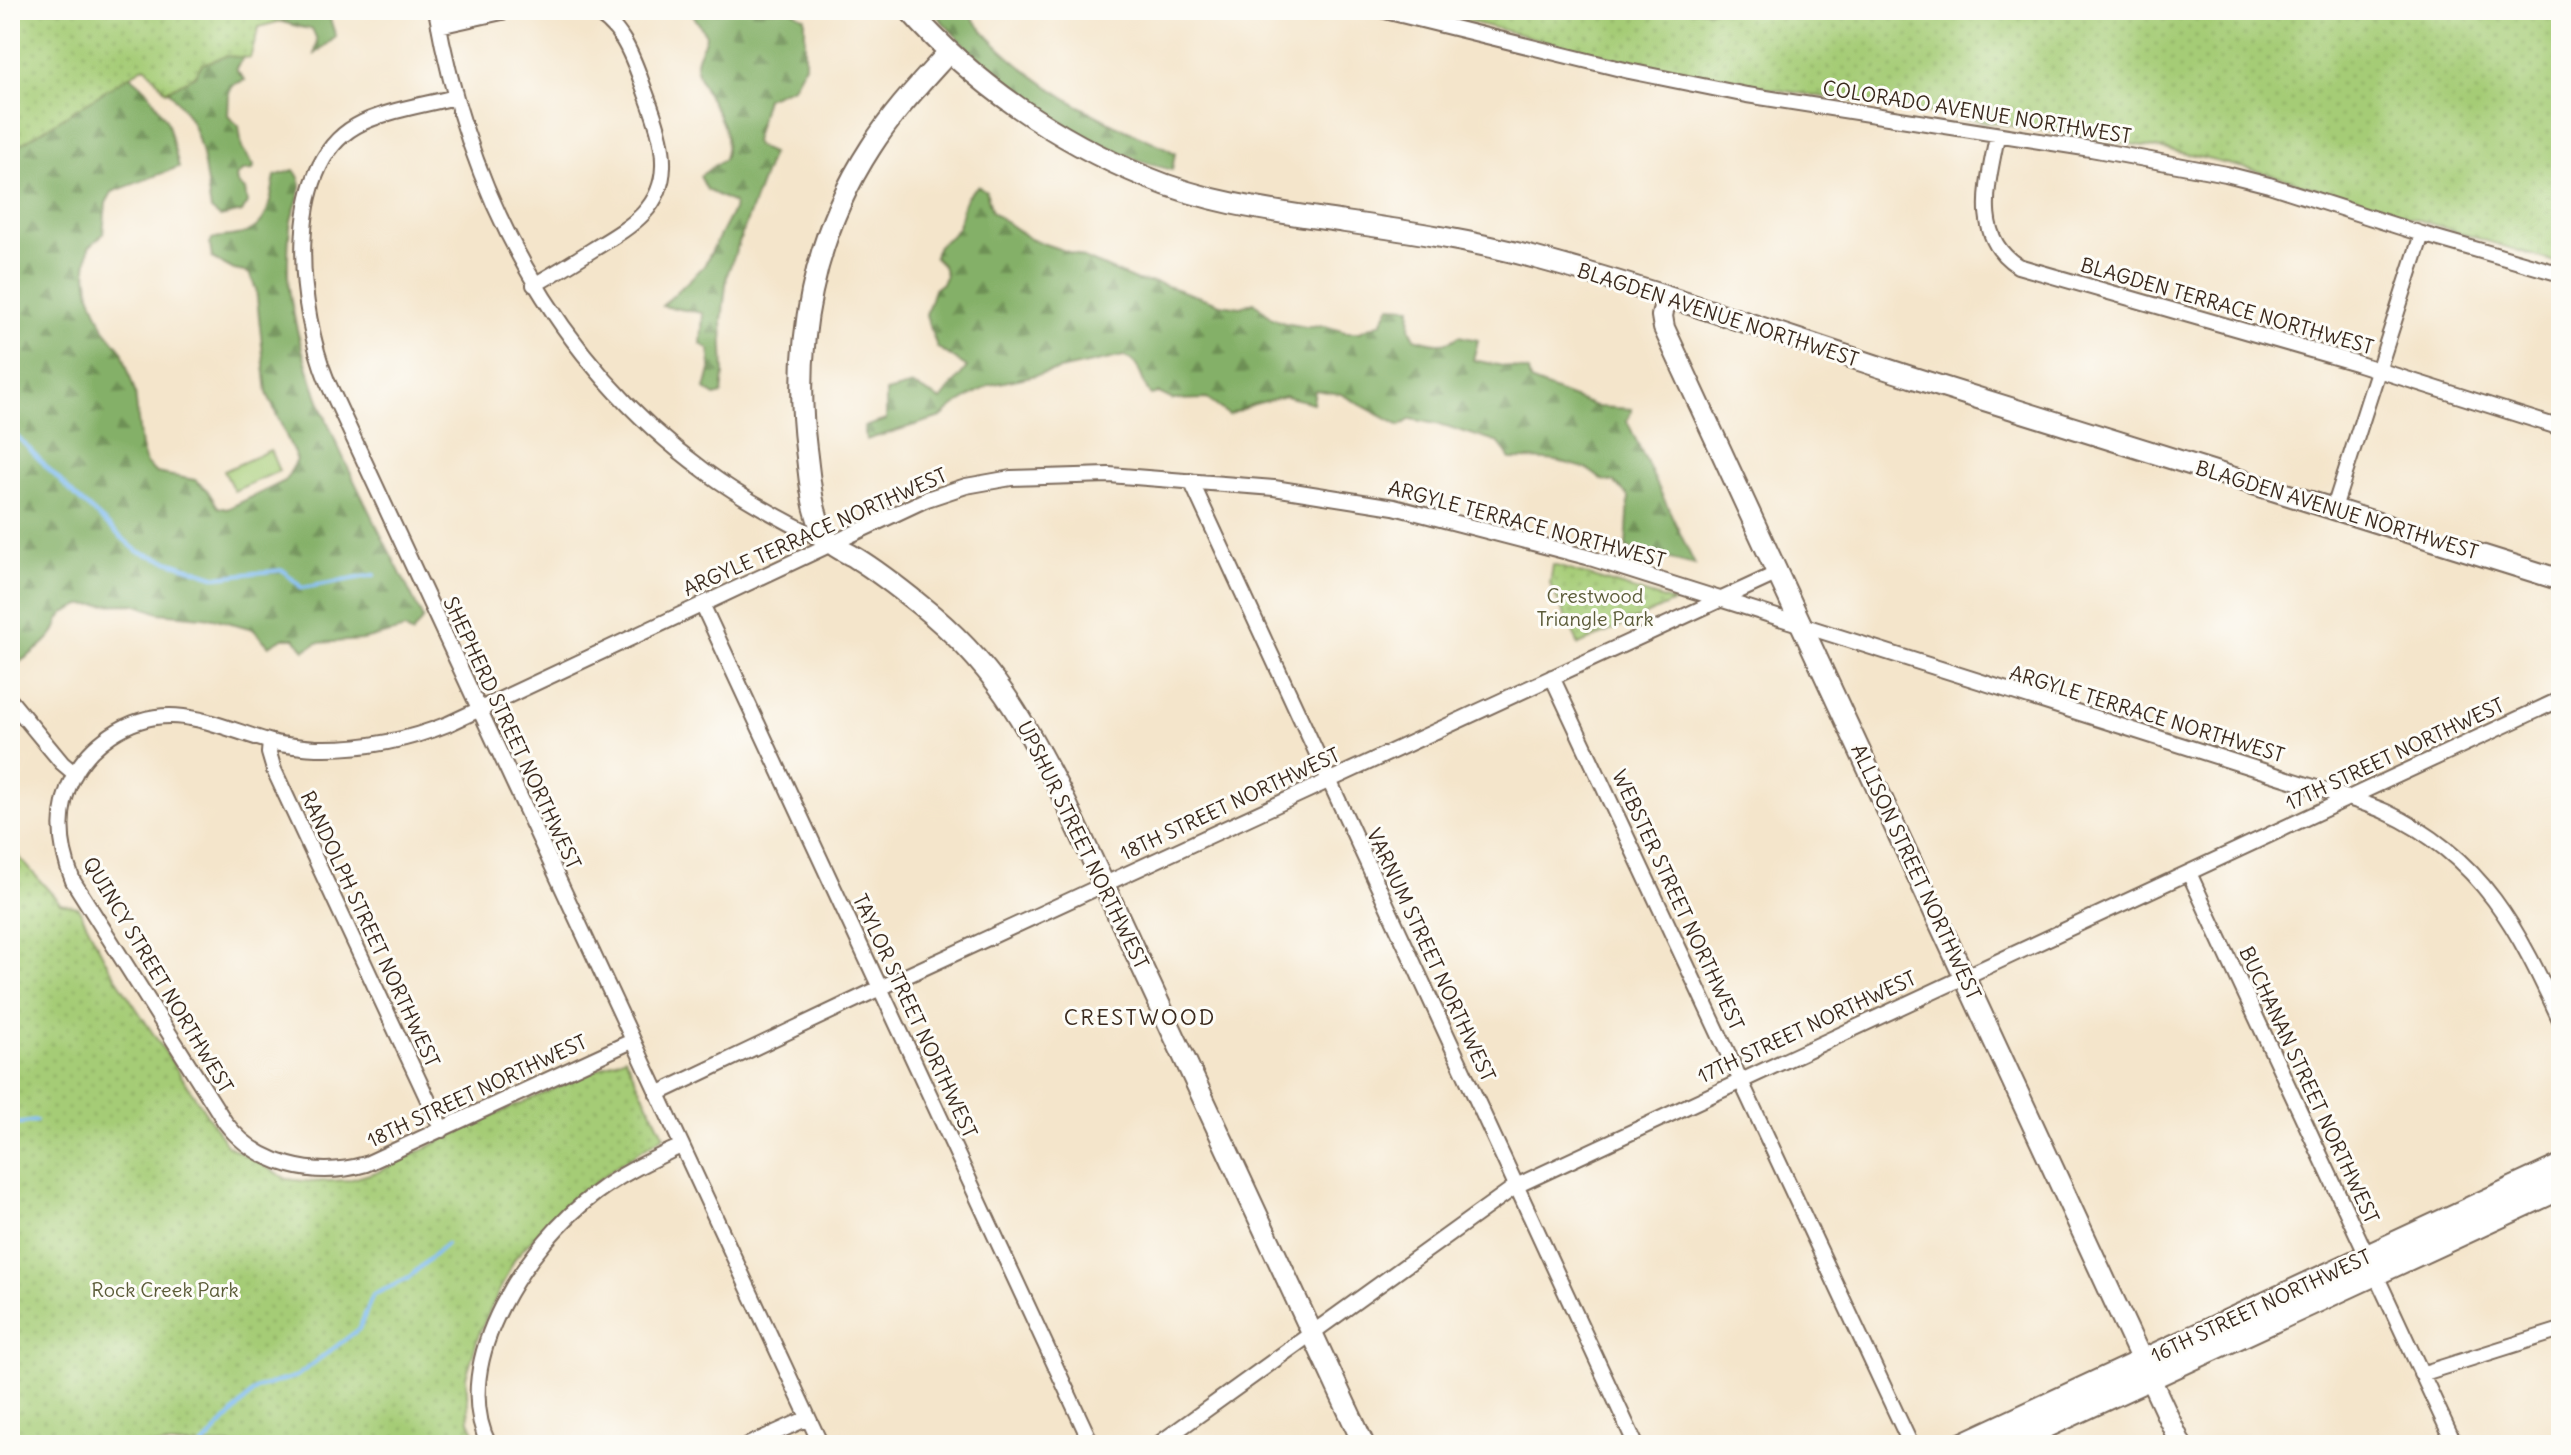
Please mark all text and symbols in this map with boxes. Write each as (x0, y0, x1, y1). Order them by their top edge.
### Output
street label: COLORADO AVENUE NORTHWEST (1821, 75, 2133, 148)
street label: BLAGDEN TERRACE NORTHWEST (2078, 252, 2376, 359)
street label: BLAGDEN AVENUE NORTHWEST (1574, 257, 1862, 372)
street label: BLAGDEN AVENUE NORTHWEST (2193, 455, 2481, 564)
street label: ARGYLE TERRACE NORTHWEST (679, 462, 951, 601)
street label: ARGYLE TERRACE NORTHWEST (1386, 474, 1669, 573)
park label: Crestwood Triangle Park (1536, 583, 1654, 631)
street label: SHEPHERD STREET NORTHWEST (438, 593, 587, 873)
street label: ARGYLE TERRACE NORTHWEST (2007, 660, 2288, 767)
street label: 17TH STREET NORTHWEST (2282, 692, 2508, 815)
street label: UPSHUR STREET NORTHWEST (1012, 717, 1155, 973)
street label: ALLISON STREET NORTHWEST (1846, 740, 1987, 1004)
street label: 18TH STREET NORTHWEST (1116, 742, 1344, 865)
street label: WEBSTER STREET NORTHWEST (1607, 766, 1750, 1034)
street label: RANDOLPH STREET NORTHWEST (295, 787, 446, 1071)
street label: VARNUM STREET NORTHWEST (1362, 824, 1501, 1085)
street label: QUINCY STREET NORTHWEST (78, 852, 239, 1097)
street label: TAYLOR STREET NORTHWEST (848, 890, 983, 1142)
street label: BUCHANAN STREET NORTHWEST (2234, 942, 2385, 1227)
street label: 17TH STREET NORTHWEST (1694, 965, 1920, 1088)
district label: CRESTWOOD (1064, 1003, 1216, 1031)
street label: 18TH STREET NORTHWEST (363, 1029, 591, 1152)
street label: 16TH STREET NORTHWEST (2147, 1244, 2375, 1368)
park label: Rock Creek Park (91, 1277, 239, 1302)

